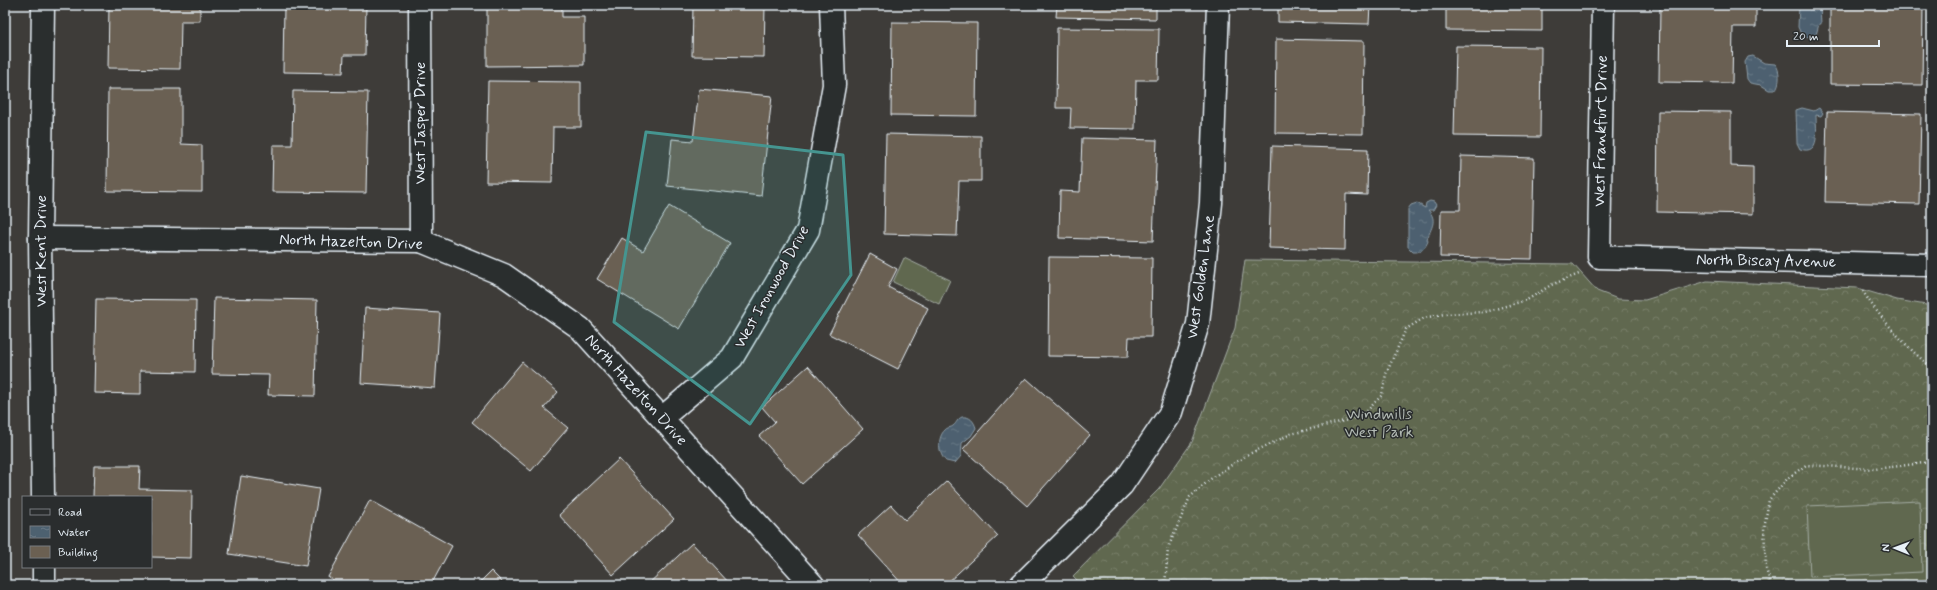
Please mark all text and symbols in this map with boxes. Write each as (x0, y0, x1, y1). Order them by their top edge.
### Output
scale bar (1787, 22, 1879, 48)
text: 20 m (1793, 29, 1819, 45)
street label: West Frankfurt Drive (1589, 55, 1613, 207)
street label: West Jasper Drive (410, 62, 431, 184)
street label: West Kent Drive (31, 195, 52, 307)
street label: West Golden Lane (1182, 214, 1220, 340)
street label: West Ironwood Drive (729, 222, 815, 352)
street label: North Hazelton Drive (279, 229, 423, 255)
street label: North Biscay Avenue (1696, 249, 1837, 273)
street label: North Hazelton Drive (580, 330, 692, 450)
park label: Windmills West Park (1345, 404, 1414, 443)
legend (22, 496, 152, 568)
text: Road (58, 505, 82, 521)
text: Water (58, 525, 90, 541)
north arrow (1875, 528, 1915, 568)
text: N (1879, 544, 1893, 552)
text: Building (58, 545, 98, 562)

